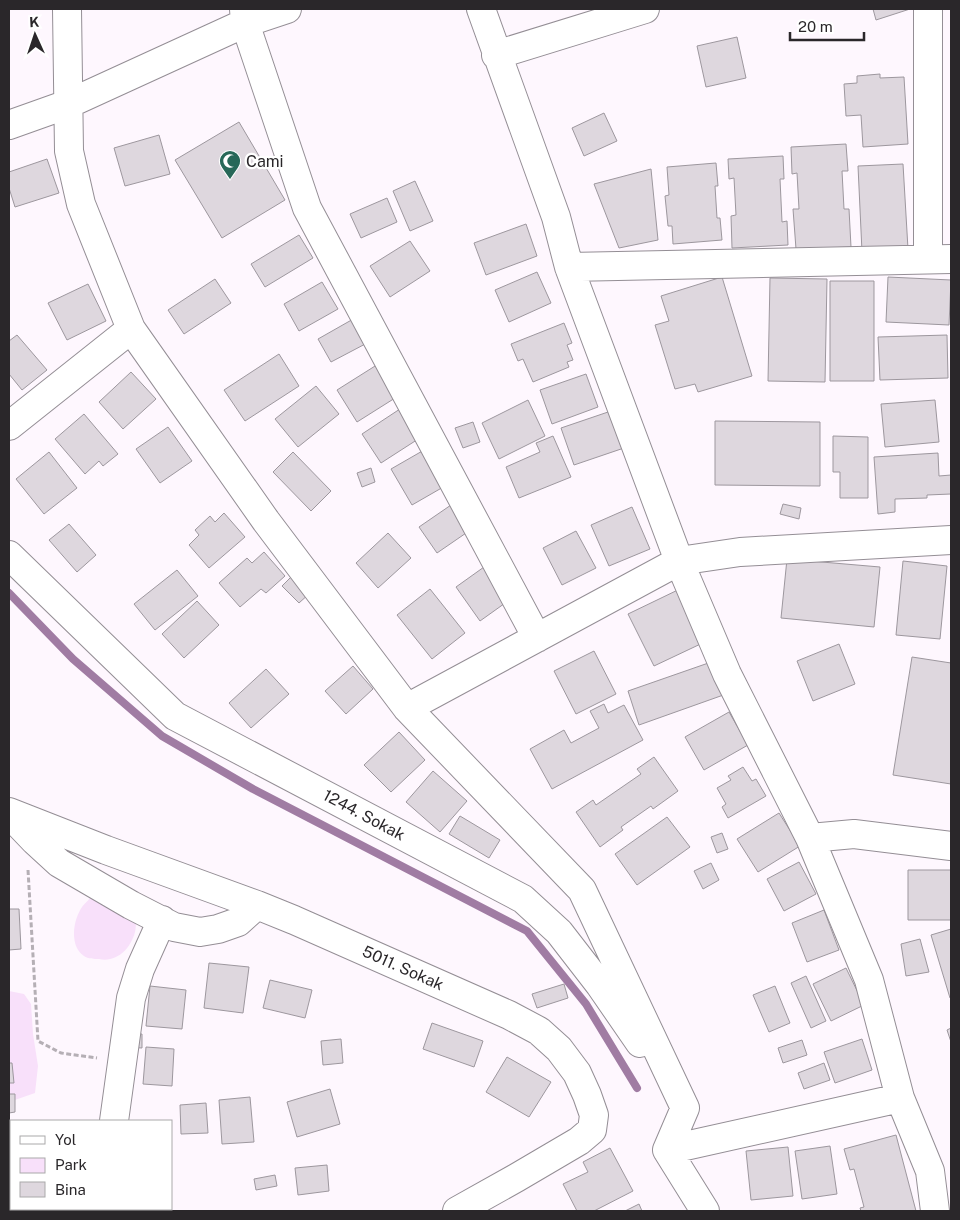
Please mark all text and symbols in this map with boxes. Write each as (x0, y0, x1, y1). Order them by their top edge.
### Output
north arrow (10, 10, 60, 60)
scale bar (790, 10, 864, 42)
text: K (29, 14, 40, 30)
text: 20 m (798, 18, 833, 35)
mosque icon: Cami (218, 149, 242, 180)
place label: Cami (246, 152, 284, 171)
street label: 1244. Sokak (320, 786, 408, 844)
street label: 5011. Sokak (359, 942, 447, 994)
legend (10, 1120, 172, 1210)
text: Yol (55, 1131, 76, 1148)
text: Park (55, 1156, 87, 1173)
text: Bina (55, 1181, 86, 1198)

